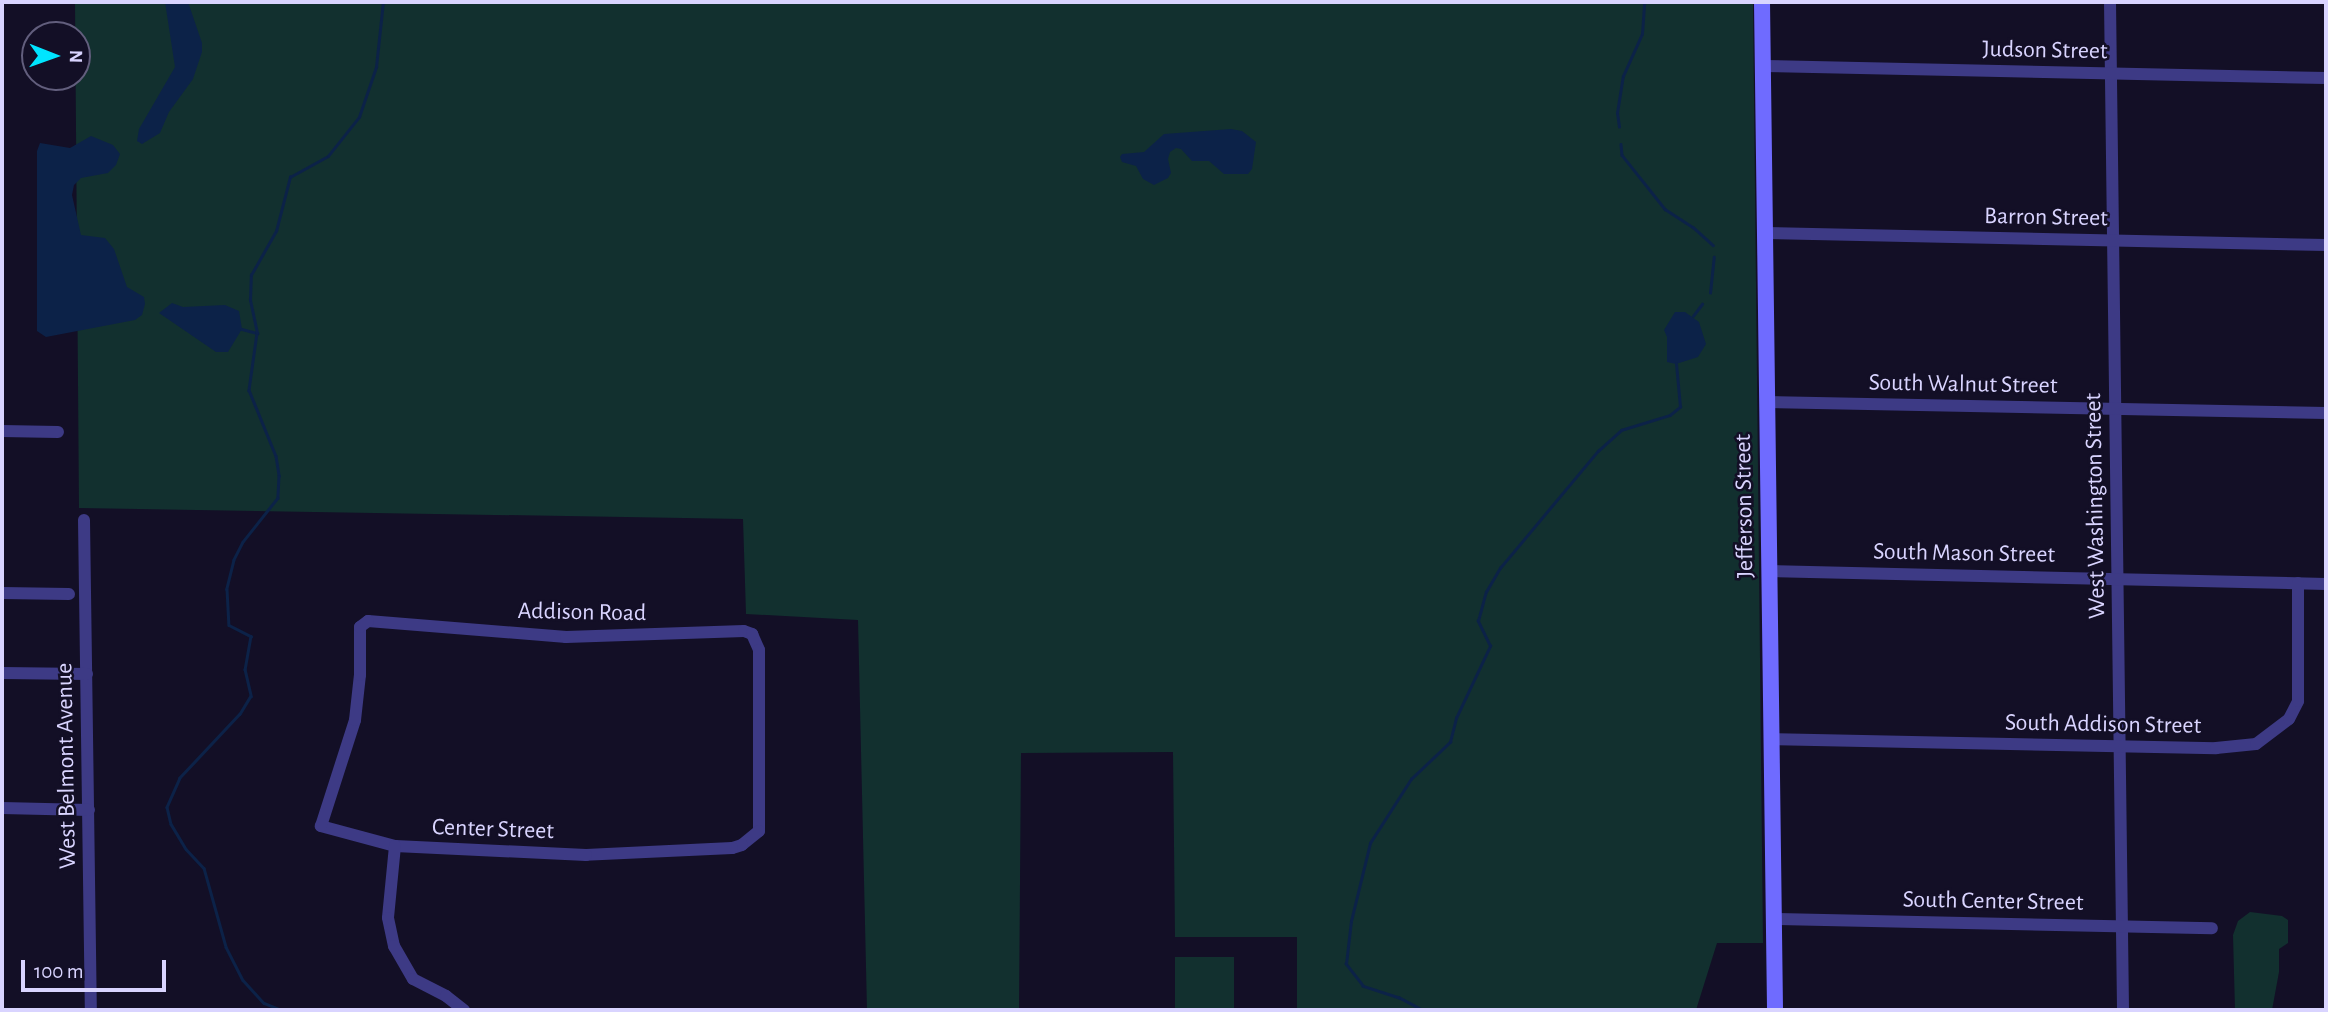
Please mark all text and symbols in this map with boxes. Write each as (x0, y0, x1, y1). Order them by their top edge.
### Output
north arrow (21, 21, 91, 91)
street label: Judson Street (1982, 36, 2108, 66)
text: N (66, 50, 85, 63)
street label: Barron Street (1984, 203, 2108, 233)
street label: South Walnut Street (1868, 369, 2058, 401)
street label: West Washington Street (2080, 393, 2112, 619)
street label: Jefferson Street (1729, 434, 1761, 578)
street label: South Mason Street (1873, 538, 2055, 570)
street label: Addison Road (517, 597, 647, 629)
street label: West Belmont Avenue (51, 663, 83, 869)
street label: South Addison Street (2005, 709, 2201, 741)
street label: Center Street (432, 813, 554, 847)
street label: South Center Street (1902, 886, 2084, 918)
scale bar (24, 946, 170, 990)
text: 100 m (34, 961, 84, 982)

